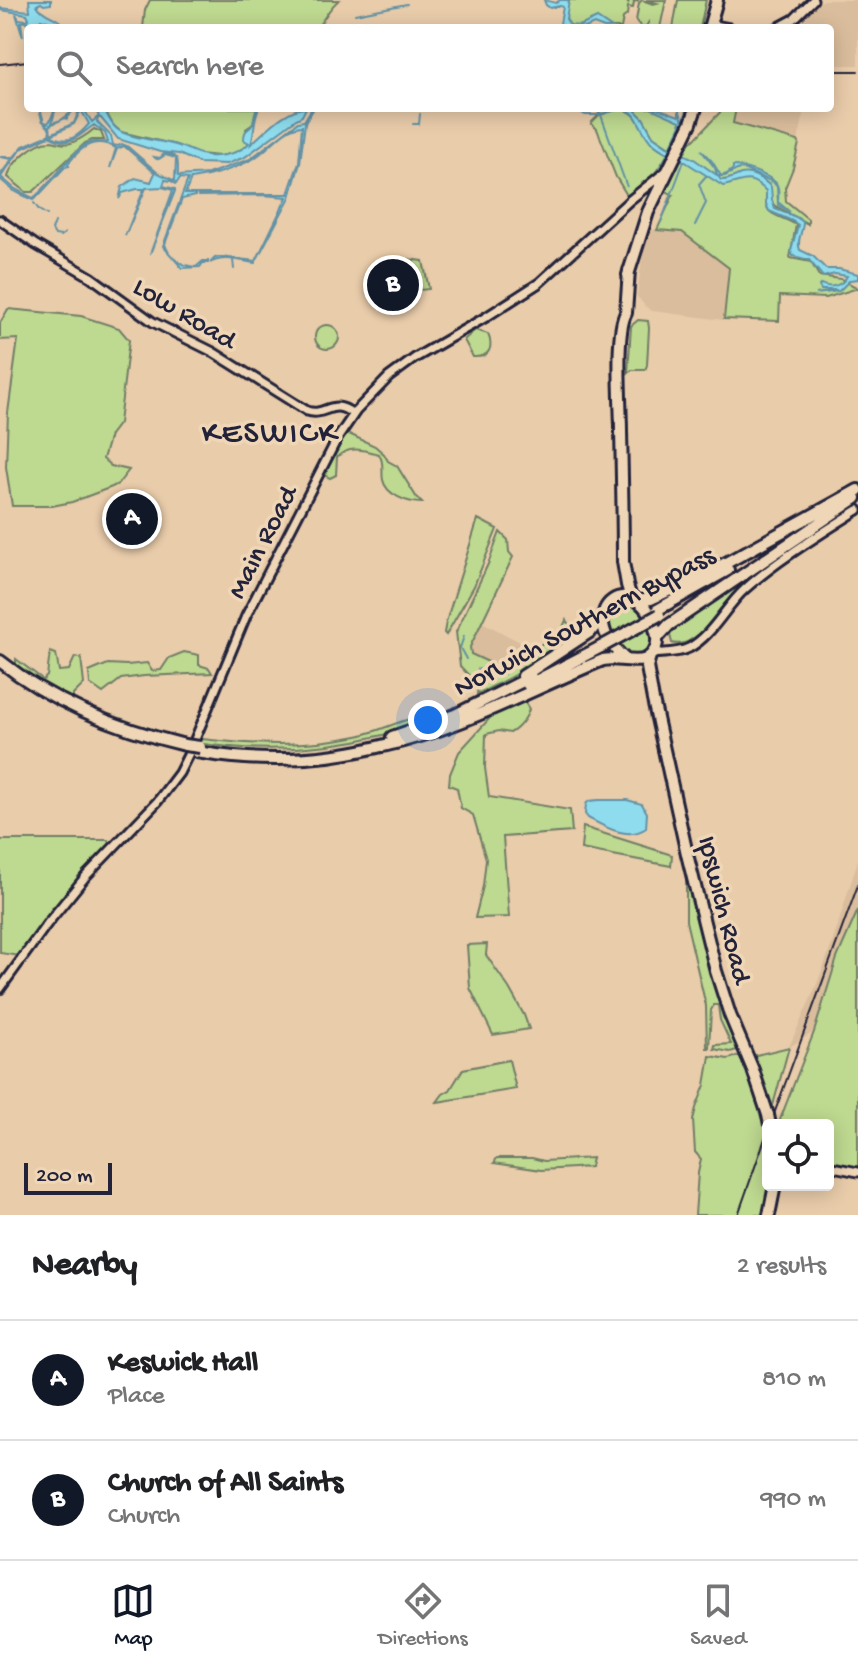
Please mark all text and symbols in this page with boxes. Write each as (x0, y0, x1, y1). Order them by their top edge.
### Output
search box (24, 24, 834, 112)
icon: search (52, 46, 96, 90)
text: Search here (116, 51, 264, 86)
pin: B (367, 255, 419, 315)
street label: Low Road (126, 271, 243, 360)
district label: KESWICK (202, 416, 340, 454)
street label: Main Road (222, 479, 308, 605)
pin: A (106, 489, 158, 549)
street label: Norwich Southern Bypass (449, 540, 722, 706)
your location (408, 700, 448, 740)
street label: Ipswich Road (688, 833, 758, 990)
map controls (762, 1119, 834, 1191)
button: locate (762, 1119, 834, 1191)
scale bar (24, 1159, 112, 1195)
text: 200 m (36, 1164, 93, 1190)
text: Nearby (32, 1247, 137, 1287)
text: 2 results (737, 1252, 826, 1283)
text: Keswick Hall (108, 1347, 258, 1382)
text: A (50, 1365, 66, 1396)
text: 810 m (762, 1365, 826, 1396)
text: Place (108, 1382, 165, 1413)
text: Church of All Saints (108, 1467, 343, 1502)
text: B (51, 1485, 65, 1516)
text: 990 m (761, 1485, 826, 1516)
text: Church (108, 1502, 180, 1533)
tab: Map (111, 1579, 155, 1653)
tab: Directions (378, 1579, 468, 1653)
tab: Saved (690, 1579, 747, 1653)

